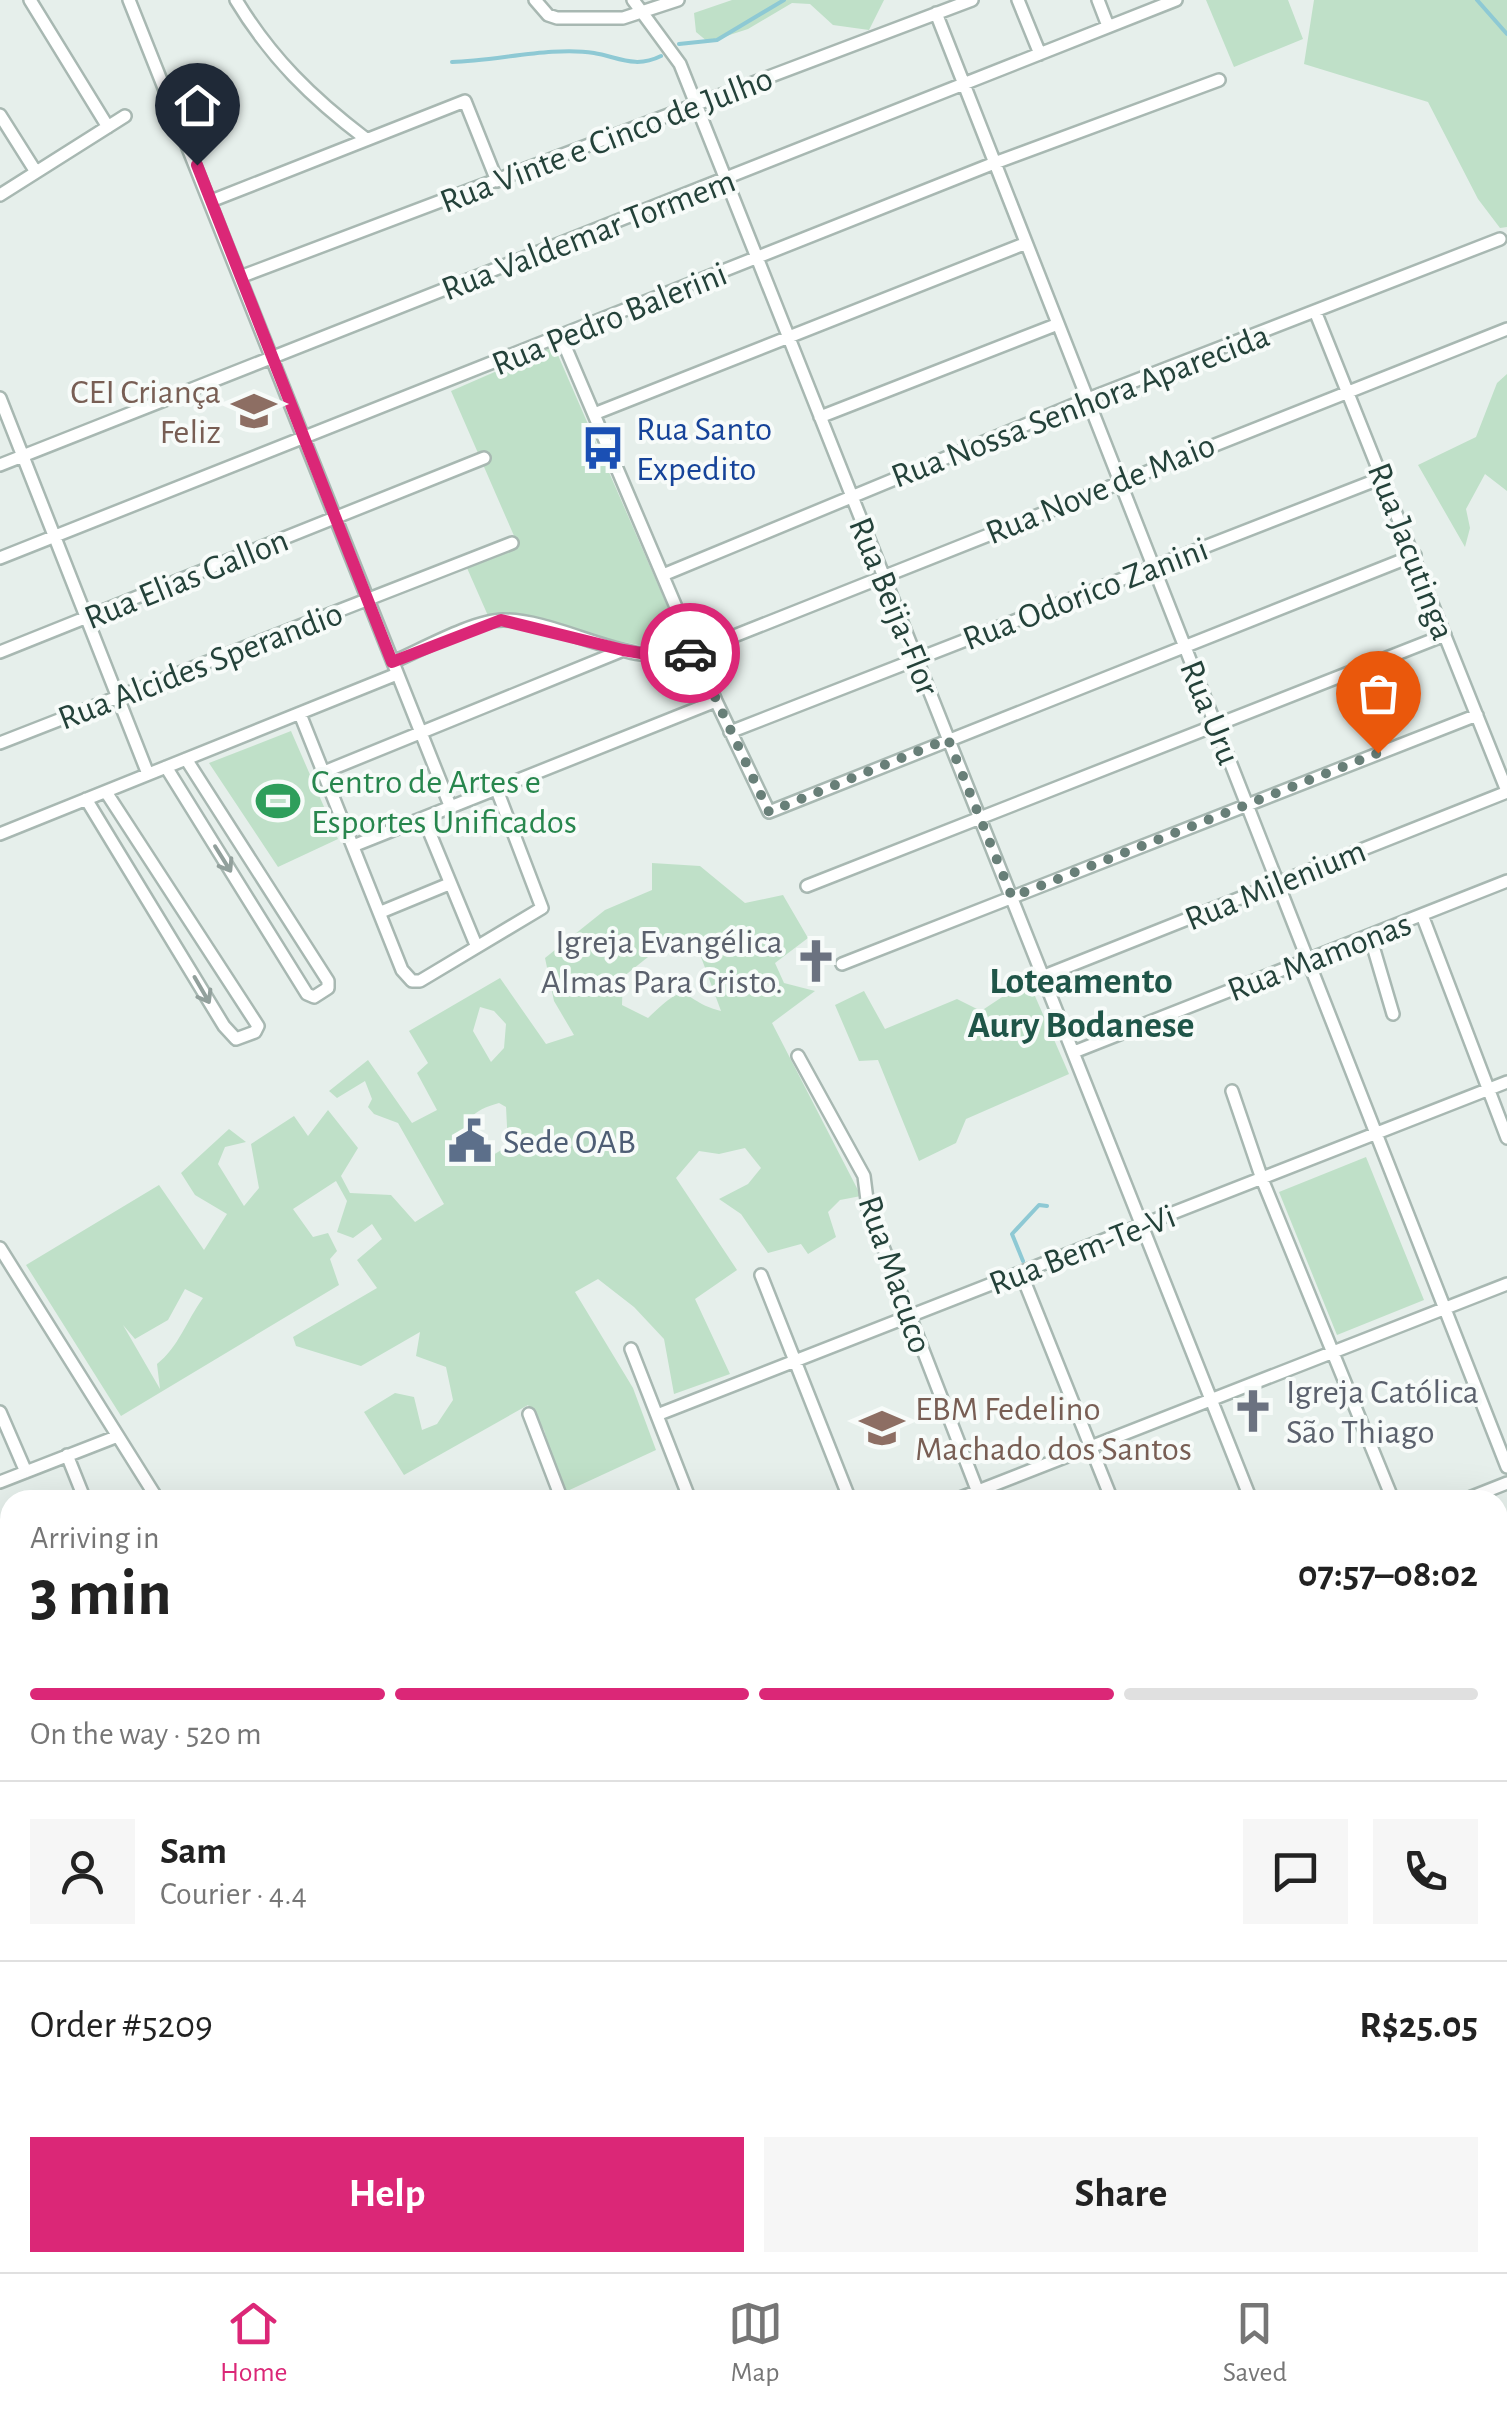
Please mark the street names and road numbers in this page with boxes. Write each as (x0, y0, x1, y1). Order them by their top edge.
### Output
street label: Rua Vinte e Cinco de Julho (436, 61, 778, 220)
street label: Rua Valdemar Tormem (437, 163, 740, 308)
street label: Rua Pedro Balerini (487, 256, 732, 382)
street label: Rua Nossa Senhora Aparecida (887, 318, 1274, 495)
street label: Rua Nove de Maio (981, 428, 1220, 551)
street label: Rua Jacutinga (1361, 458, 1460, 645)
street label: Rua Beija-Flor (842, 513, 945, 701)
street label: Rua Elias Gallon (80, 523, 293, 636)
street label: Rua Odorico Zanini (958, 532, 1213, 657)
street label: Rua Alcides Sperandio (54, 596, 348, 737)
street label: Rua Uru (1173, 656, 1246, 770)
street label: Rua Milenium (1180, 833, 1371, 937)
street label: Rua Mamonas (1223, 906, 1416, 1008)
street label: Rua Macuco (851, 1191, 938, 1358)
street label: Rua Bem-Te-Vi (985, 1199, 1181, 1302)

